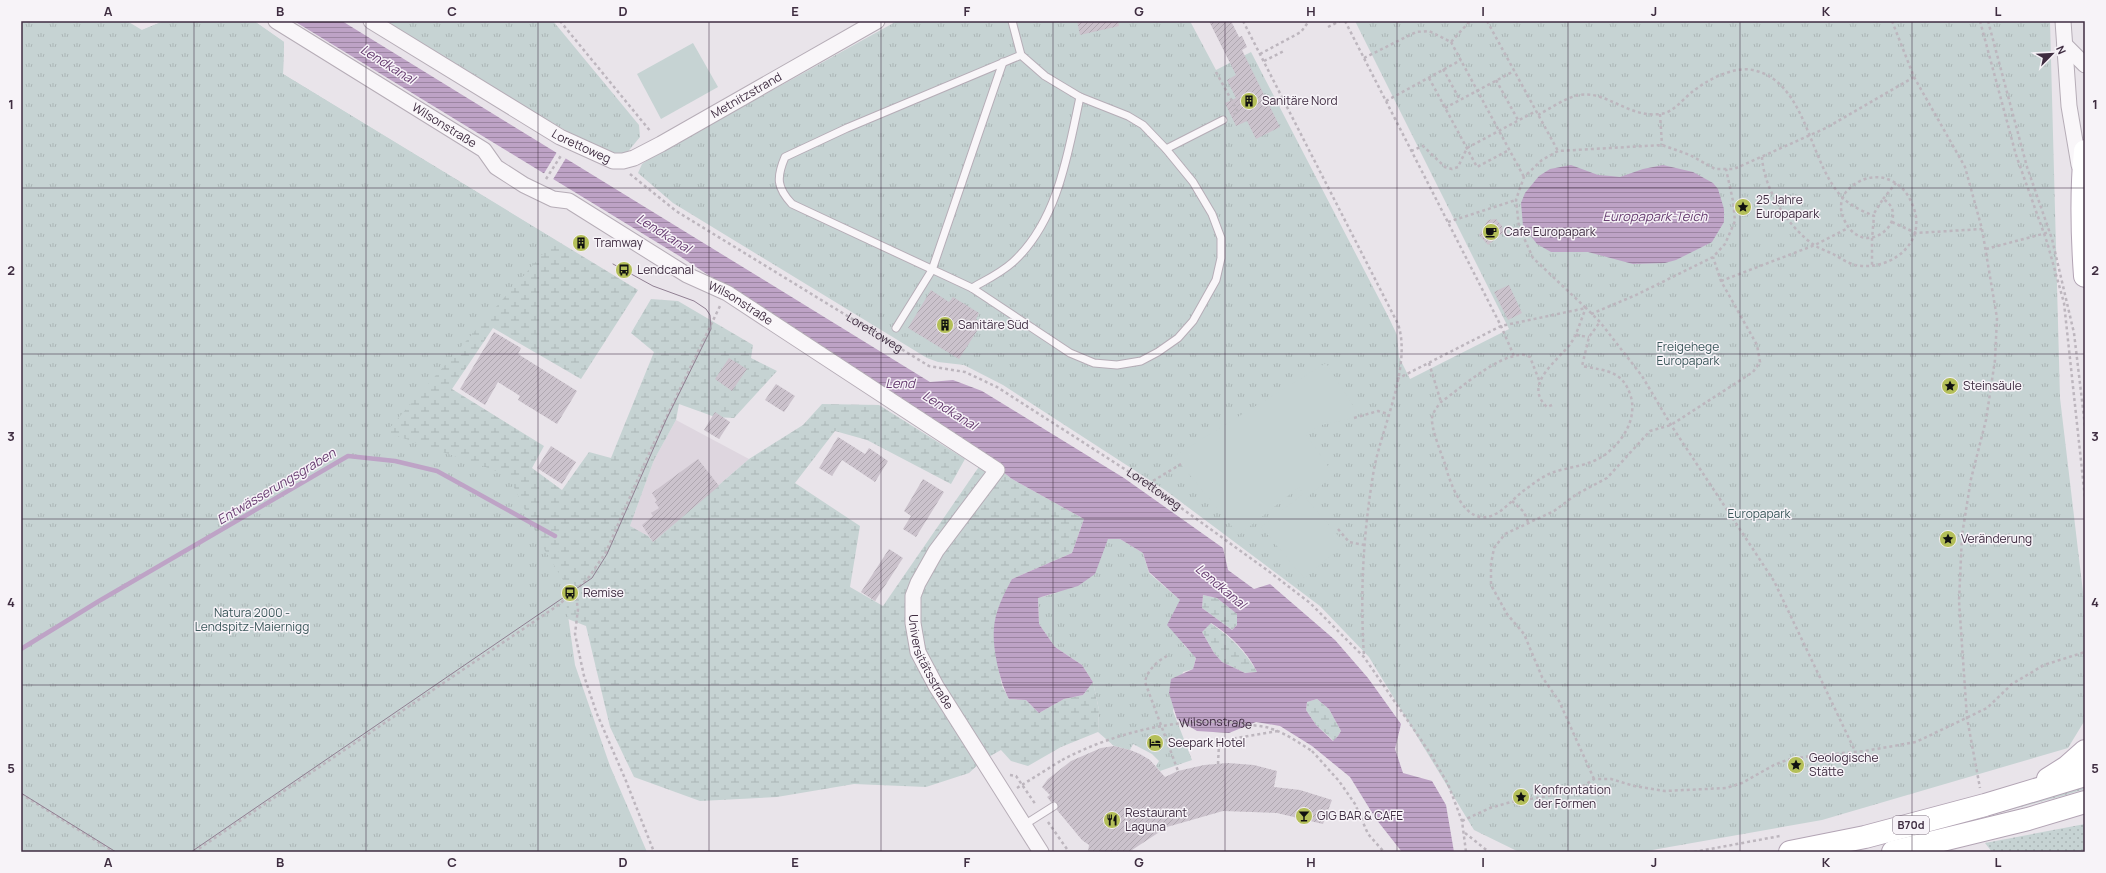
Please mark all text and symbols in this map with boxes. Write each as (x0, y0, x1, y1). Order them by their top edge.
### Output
text: A (104, 2, 113, 20)
text: B (276, 2, 284, 20)
text: C (447, 2, 457, 20)
text: D (618, 2, 628, 20)
text: E (791, 2, 799, 20)
text: F (964, 2, 971, 20)
text: G (1134, 2, 1144, 20)
text: H (1306, 2, 1316, 20)
text: I (1481, 2, 1485, 20)
text: J (1651, 2, 1657, 20)
text: K (1822, 2, 1831, 20)
text: L (1995, 2, 2002, 20)
north arrow (2032, 34, 2072, 74)
water label: Lendkanal (357, 40, 420, 89)
text: N (2053, 43, 2070, 56)
street label: Metnitzstrand (708, 68, 785, 122)
building icon: Sanitäre Nord (1239, 91, 1259, 111)
place label: Sanitäre Nord (1262, 92, 1338, 109)
text: 1 (8, 95, 14, 113)
text: 1 (2092, 95, 2098, 113)
street label: Wilsonstraße (409, 98, 480, 151)
street label: Lorettoweg (549, 125, 614, 167)
place label: 25 Jahre Europapark (1756, 191, 1820, 222)
place icon: 25 Jahre Europapark (1733, 197, 1753, 217)
water label: Europapark-Teich (1603, 207, 1709, 225)
water label: Lendkanal (633, 209, 696, 258)
cafe icon: Cafe Europapark (1481, 222, 1501, 242)
place label: Cafe Europapark (1504, 223, 1597, 240)
building icon: Tramway (571, 233, 591, 253)
place label: Tramway (594, 234, 644, 251)
bus stop icon: Lendcanal (614, 260, 634, 280)
text: 2 (7, 261, 15, 279)
place label: Lendcanal (637, 261, 694, 278)
text: 2 (2091, 261, 2099, 279)
street label: Wilsonstraße (706, 277, 777, 329)
street label: Lorettoweg (843, 308, 906, 356)
building icon: Sanitäre Süd (935, 315, 955, 335)
place label: Sanitäre Süd (958, 316, 1029, 333)
park label: Freigehege Europapark (1656, 338, 1721, 369)
water label: Lend (885, 374, 917, 392)
place icon: Steinsäule (1940, 376, 1960, 396)
place label: Steinsäule (1963, 377, 2022, 394)
water label: Lendkanal (919, 386, 982, 435)
text: 3 (7, 427, 15, 445)
text: 3 (2091, 427, 2099, 445)
water label: Entwässerungsgraben (213, 443, 340, 529)
street label: Lorettoweg (1124, 464, 1185, 514)
park label: Europapark (1727, 505, 1792, 522)
place icon: Veränderung (1938, 529, 1958, 549)
place label: Veränderung (1961, 530, 2032, 547)
water label: Lendkanal (1192, 559, 1252, 614)
bus stop icon: Remise (560, 583, 580, 603)
place label: Remise (583, 584, 624, 601)
text: 4 (7, 593, 15, 611)
text: 4 (2091, 593, 2099, 611)
park label: Natura 2000 - Lendspitz-Maiernigg (195, 604, 309, 635)
street label: Universitätsstraße (905, 614, 958, 713)
street label: Wilsonstraße (1178, 713, 1254, 733)
hotel icon: Seepark Hotel (1145, 733, 1165, 753)
place label: Seepark Hotel (1168, 734, 1245, 751)
place label: Geologische Stätte (1809, 749, 1878, 780)
place icon: Geologische Stätte (1786, 755, 1806, 775)
text: 5 (7, 759, 15, 777)
text: 5 (2091, 759, 2099, 777)
place label: Konfrontation der Formen (1534, 781, 1611, 812)
place icon: Konfrontation der Formen (1511, 787, 1531, 807)
place label: Restaurant Laguna (1125, 804, 1187, 835)
bar icon: GIG BAR & CAFE (1294, 806, 1314, 826)
place label: GIG BAR & CAFE (1317, 807, 1403, 824)
restaurant icon: Restaurant Laguna (1102, 810, 1122, 830)
road number: B70d (1893, 816, 1929, 834)
text: A (104, 853, 113, 871)
text: B (276, 853, 284, 871)
text: C (447, 853, 457, 871)
text: D (618, 853, 628, 871)
text: E (791, 853, 799, 871)
text: F (964, 853, 971, 871)
text: G (1134, 853, 1144, 871)
text: H (1306, 853, 1316, 871)
text: I (1481, 853, 1485, 871)
text: J (1651, 853, 1657, 871)
text: K (1822, 853, 1831, 871)
text: L (1995, 853, 2002, 871)

